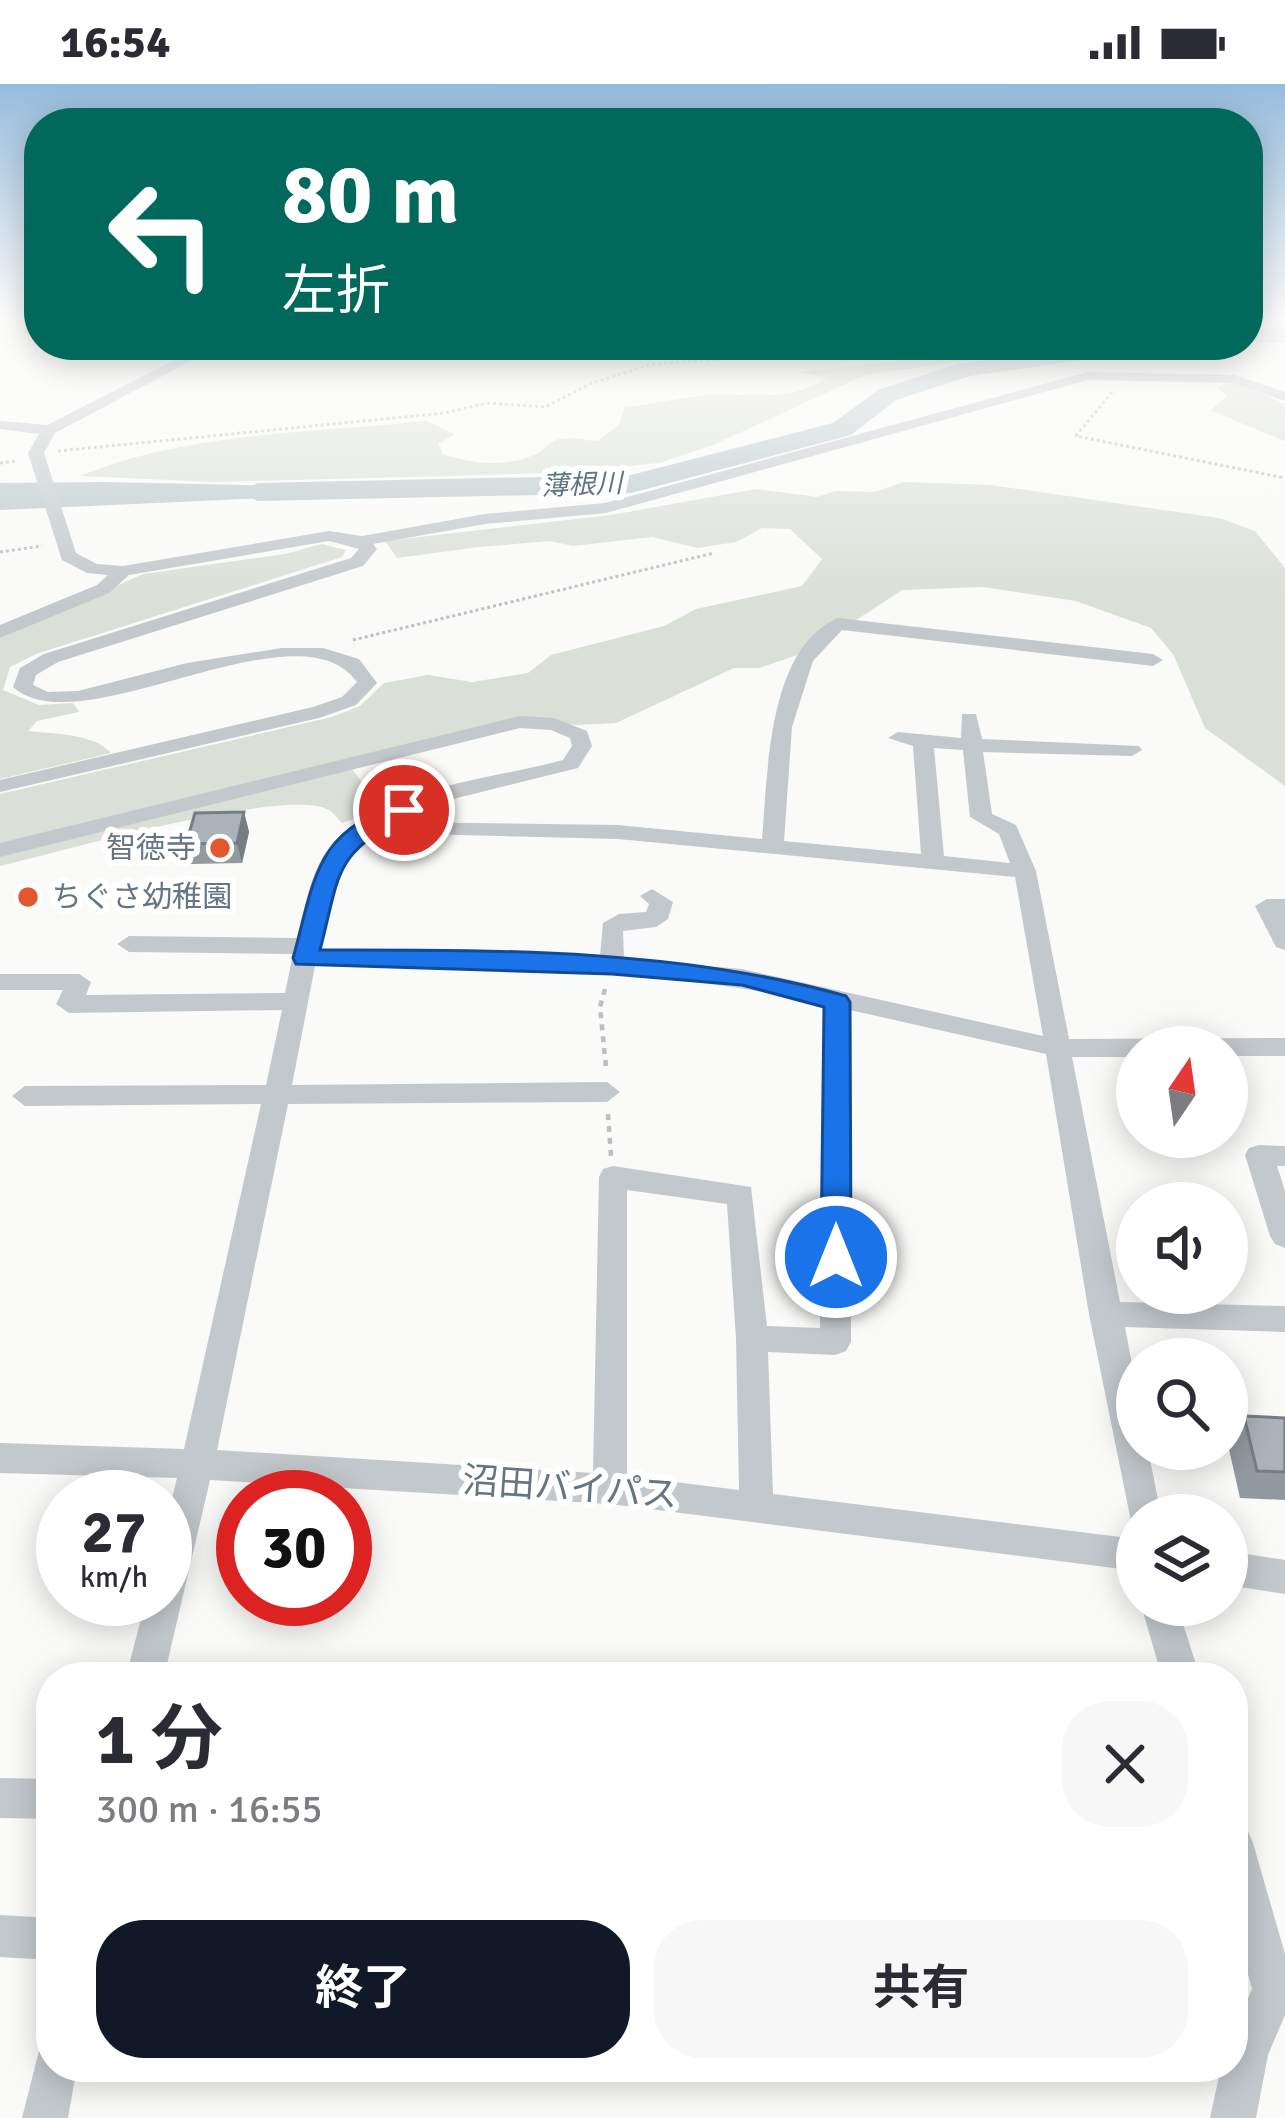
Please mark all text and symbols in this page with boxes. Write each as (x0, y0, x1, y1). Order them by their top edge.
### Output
text: 16:54 (60, 15, 170, 70)
text: 80 m (282, 143, 459, 247)
icon: left (84, 156, 240, 312)
text: 左折 (282, 258, 390, 325)
water label: 薄根川 (541, 467, 626, 503)
pin (353, 759, 455, 861)
icon: arrive (371, 777, 437, 843)
place label: 智徳寺 (106, 830, 196, 867)
marker: 智徳寺 (207, 835, 233, 861)
place label: ちぐさ幼稚園 (52, 879, 232, 916)
marker: ちぐさ幼稚園 (15, 884, 41, 910)
north arrow (1116, 1026, 1248, 1158)
map controls (1116, 1026, 1248, 1626)
button: sound (1116, 1182, 1248, 1314)
position arrow (773, 1194, 899, 1320)
button: search (1116, 1338, 1248, 1470)
street label: 沼田バイパス (461, 1458, 679, 1518)
speed limit sign: 30 (216, 1470, 372, 1626)
button: layers (1116, 1494, 1248, 1626)
text: 27 (82, 1496, 146, 1570)
text: km/h (80, 1559, 148, 1596)
text: 1 分 (96, 1695, 223, 1784)
button: close (1062, 1701, 1188, 1827)
text: 300 m · 16:55 (96, 1785, 323, 1833)
button: 終了 (96, 1920, 630, 2058)
button: 共有 (654, 1920, 1188, 2058)

